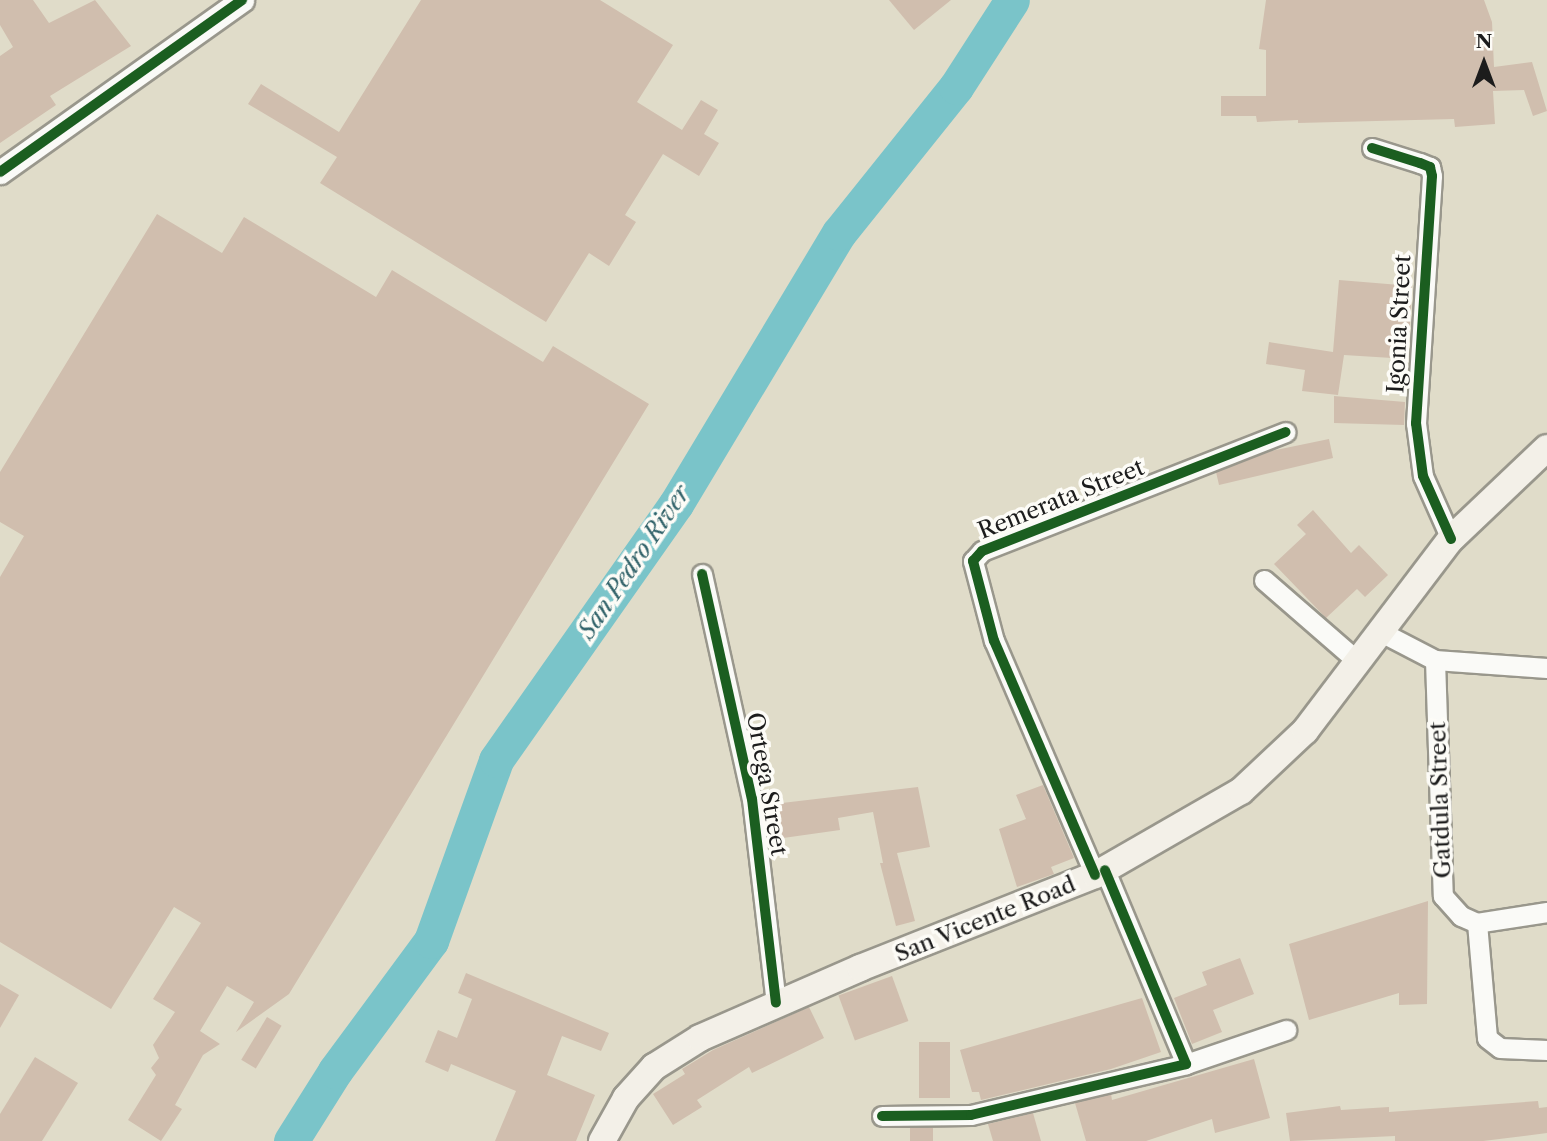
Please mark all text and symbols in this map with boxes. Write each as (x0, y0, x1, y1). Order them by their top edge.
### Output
north arrow (1449, 28, 1519, 98)
text: N (1476, 30, 1492, 53)
street label: Igonia Street (1382, 254, 1416, 394)
street label: Remerata Street (974, 453, 1148, 545)
water label: San Pedro River (572, 480, 696, 644)
street label: Ortega Street (741, 710, 793, 858)
street label: Gatdula Street (1423, 721, 1457, 879)
street label: San Vicente Road (890, 870, 1080, 968)

